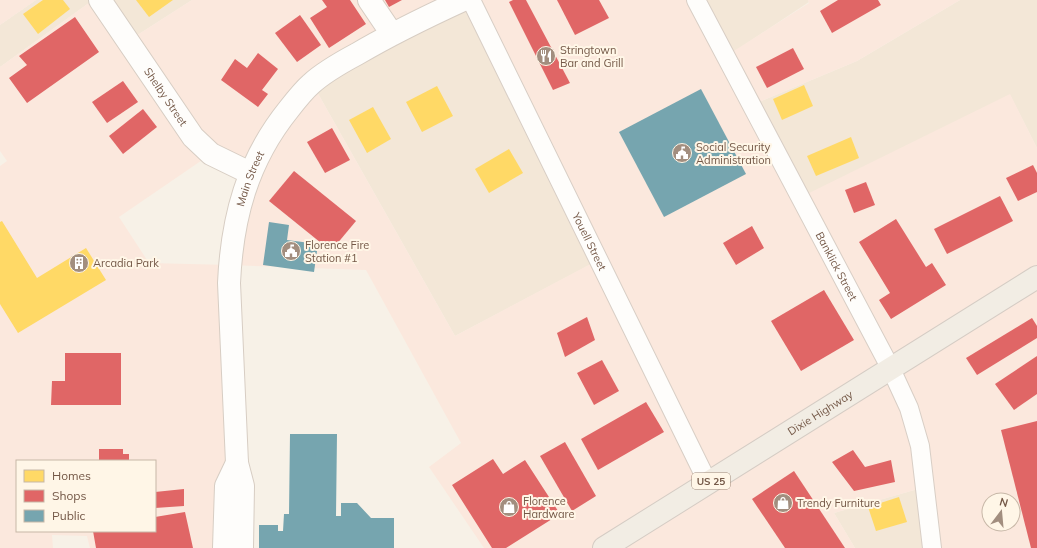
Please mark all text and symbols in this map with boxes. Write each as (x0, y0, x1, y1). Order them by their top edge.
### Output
place label: Stringtown Bar and Grill (560, 43, 623, 70)
restaurant icon: Stringtown Bar and Grill (535, 45, 557, 67)
street label: Shelby Street (141, 65, 191, 129)
place label: Social Security Administration (696, 140, 771, 167)
public building icon: Social Security Administration (671, 142, 693, 164)
street label: Main Street (233, 148, 267, 208)
street label: Youell Street (569, 209, 610, 273)
street label: Banklick Street (813, 229, 861, 303)
place label: Florence Fire Station #1 (305, 238, 369, 265)
public building icon: Florence Fire Station #1 (280, 240, 302, 262)
building icon: Arcadia Park (68, 252, 90, 274)
place label: Arcadia Park (93, 256, 159, 270)
street label: Dixie Highway (785, 387, 855, 438)
legend (16, 460, 156, 532)
text: Homes (52, 468, 91, 483)
road number: US 25 (692, 473, 730, 489)
text: Shops (52, 488, 87, 503)
shop icon: Trendy Furniture (772, 492, 794, 514)
north arrow (981, 492, 1021, 532)
place label: Florence Hardware (523, 494, 575, 521)
text: N (998, 495, 1010, 510)
shop icon: Florence Hardware (498, 496, 520, 518)
place label: Trendy Furniture (797, 496, 880, 510)
text: Public (52, 508, 86, 523)

